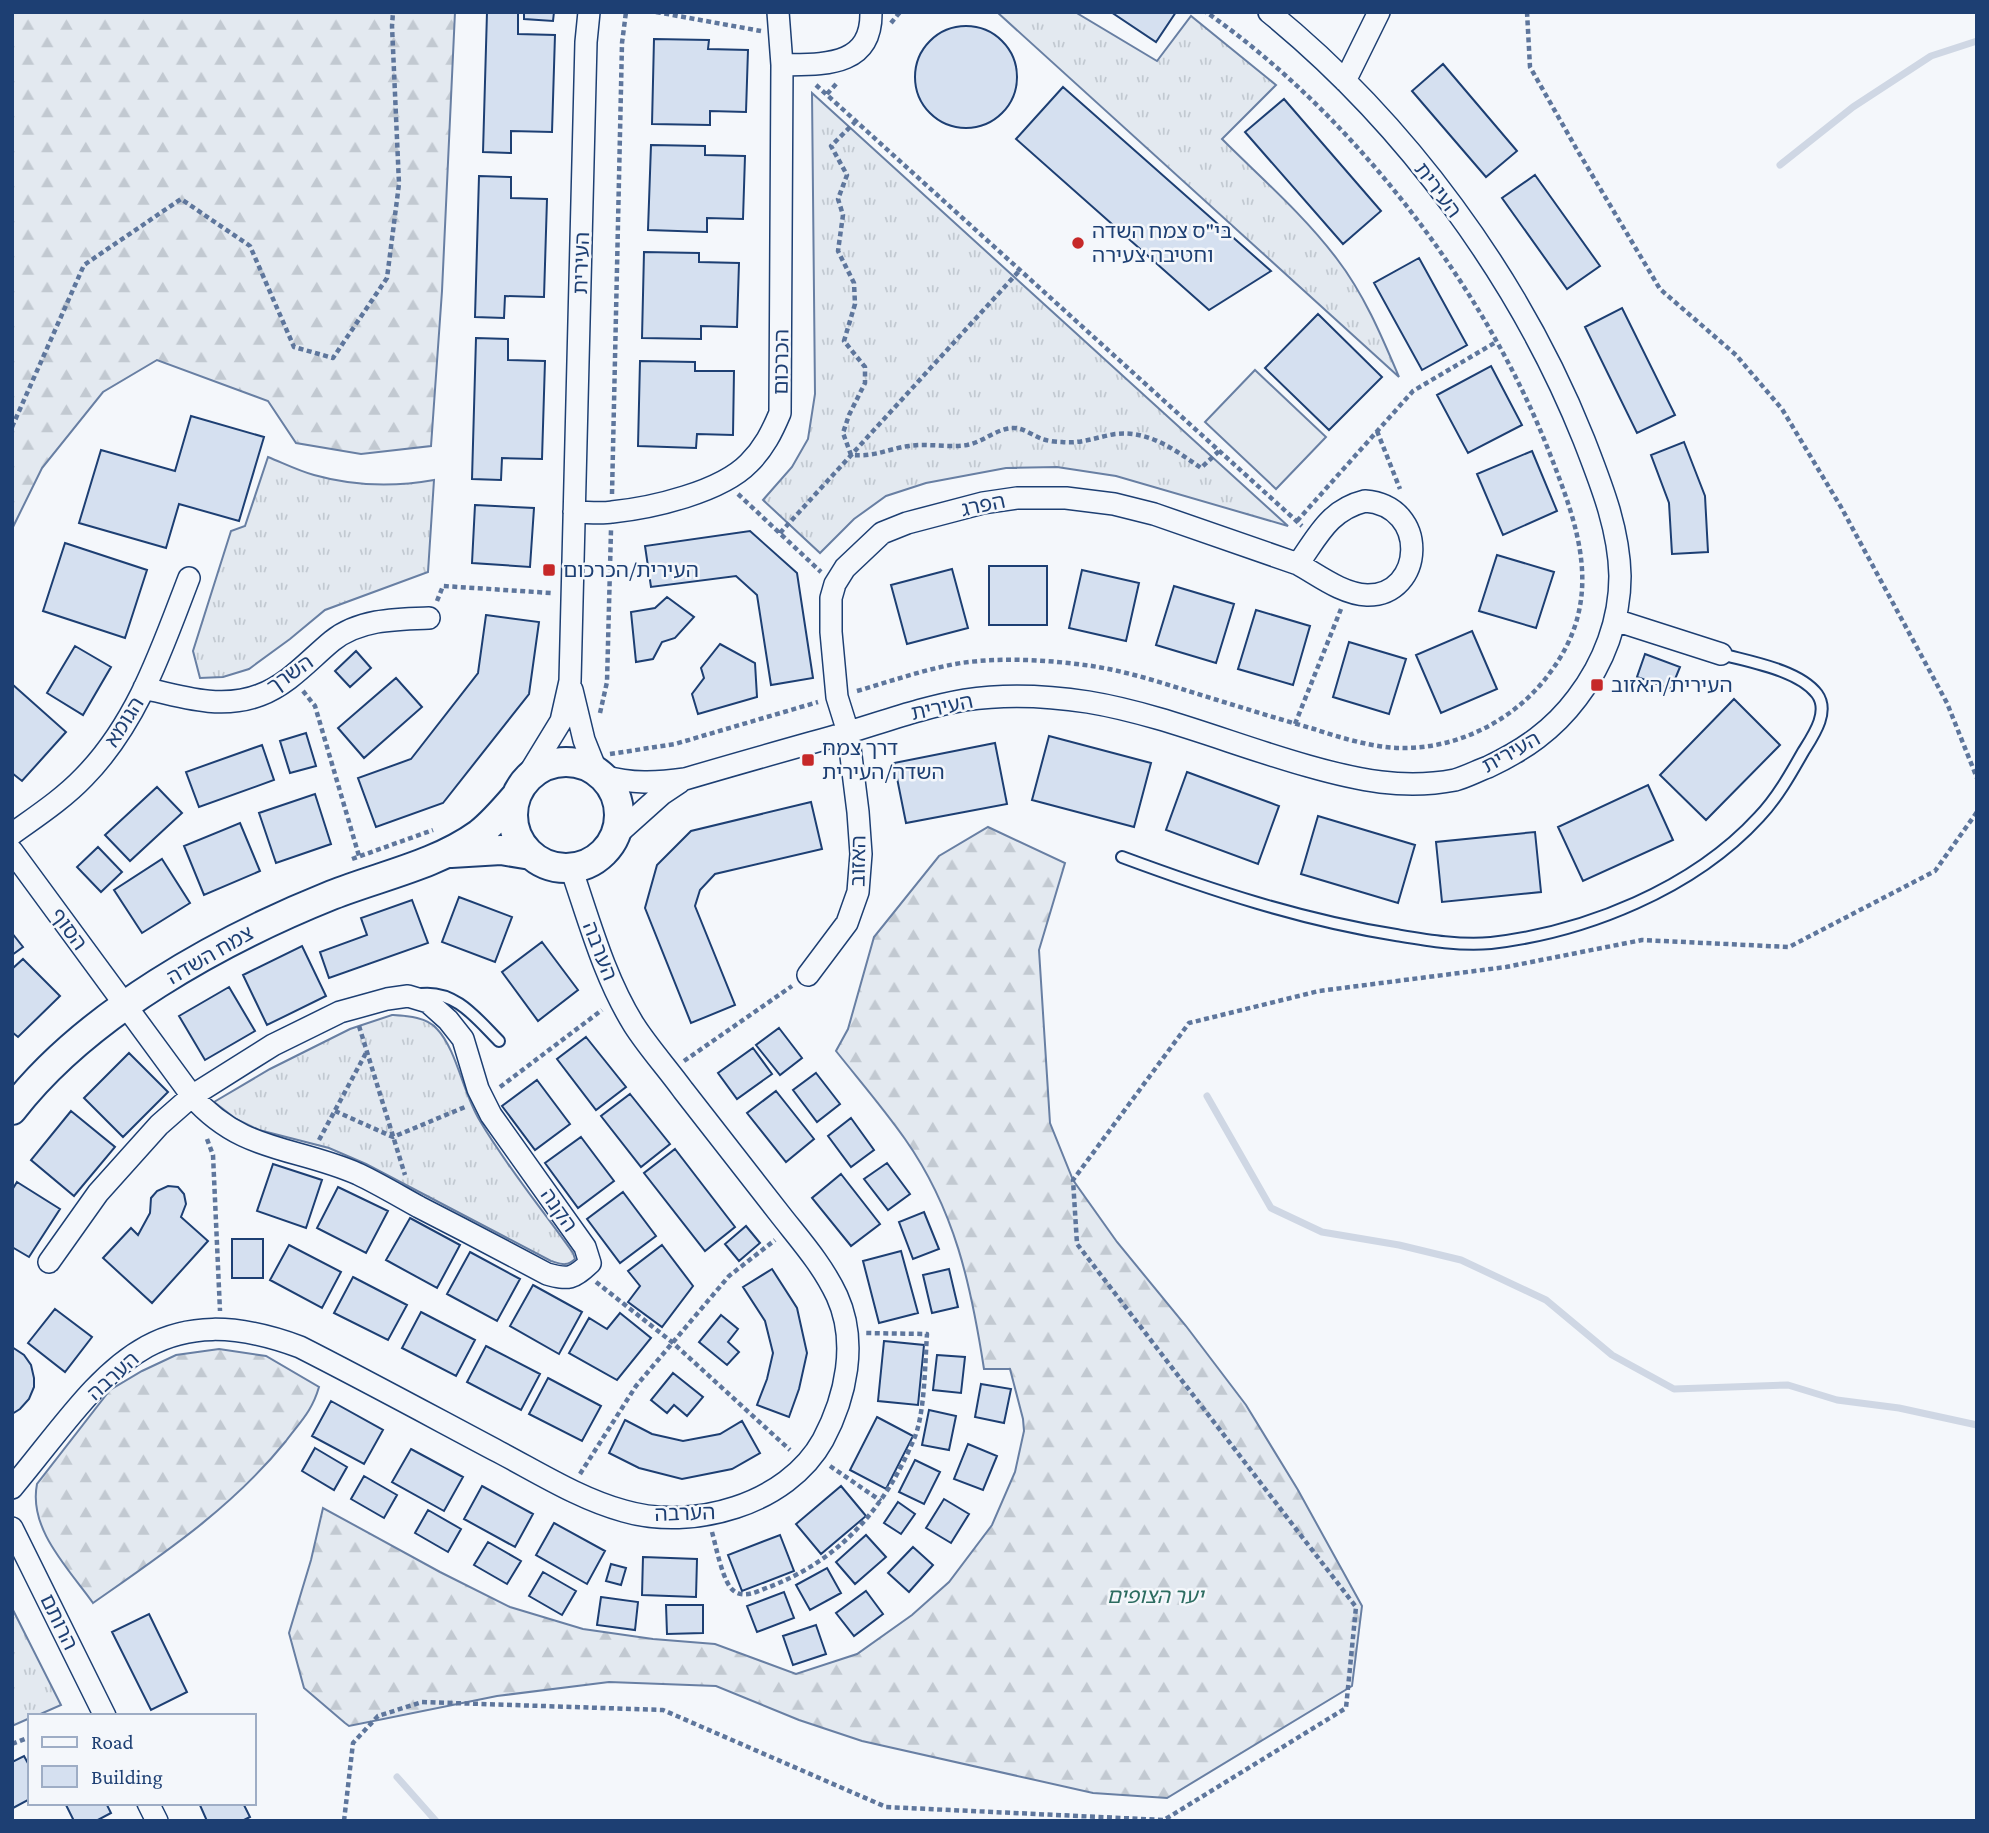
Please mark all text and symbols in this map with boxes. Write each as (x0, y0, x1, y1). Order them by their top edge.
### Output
street label: העירית (1410, 158, 1466, 222)
place label: בי"ס צמח השדה וחטיבה צעירה (1092, 219, 1232, 267)
street label: העירית (568, 231, 594, 295)
marker: בי"ס צמח השדה וחטיבה צעירה (1070, 235, 1086, 251)
street label: הכרכום (768, 329, 794, 395)
street label: הפרג (959, 489, 1007, 521)
place label: העירית/הכרכום (563, 558, 699, 582)
marker: העירית/הכרכום (541, 562, 557, 578)
street label: השרך (262, 650, 318, 698)
place label: העירית/האזוב (1611, 673, 1733, 697)
marker: העירית/האזוב (1589, 677, 1605, 693)
street label: העירית (909, 689, 975, 725)
street label: הגומא (99, 693, 149, 751)
street label: העירית (1478, 726, 1544, 778)
place label: דרך צמח השדה/העירית (822, 736, 945, 784)
marker: דרך צמח השדה/העירית (800, 752, 816, 768)
street label: האזוב (846, 835, 870, 887)
street label: הסוף (46, 903, 92, 955)
street label: הערבה (578, 918, 622, 984)
street label: צמח השדה (162, 921, 258, 989)
street label: הקנה (536, 1184, 582, 1236)
street label: הערבה (82, 1347, 144, 1405)
street label: הערבה (654, 1500, 716, 1526)
park label: יער הצופים (1107, 1584, 1205, 1608)
street label: הרותם (35, 1590, 83, 1654)
legend (28, 1714, 256, 1805)
text: Road (91, 1730, 134, 1754)
text: Building (91, 1765, 163, 1789)

